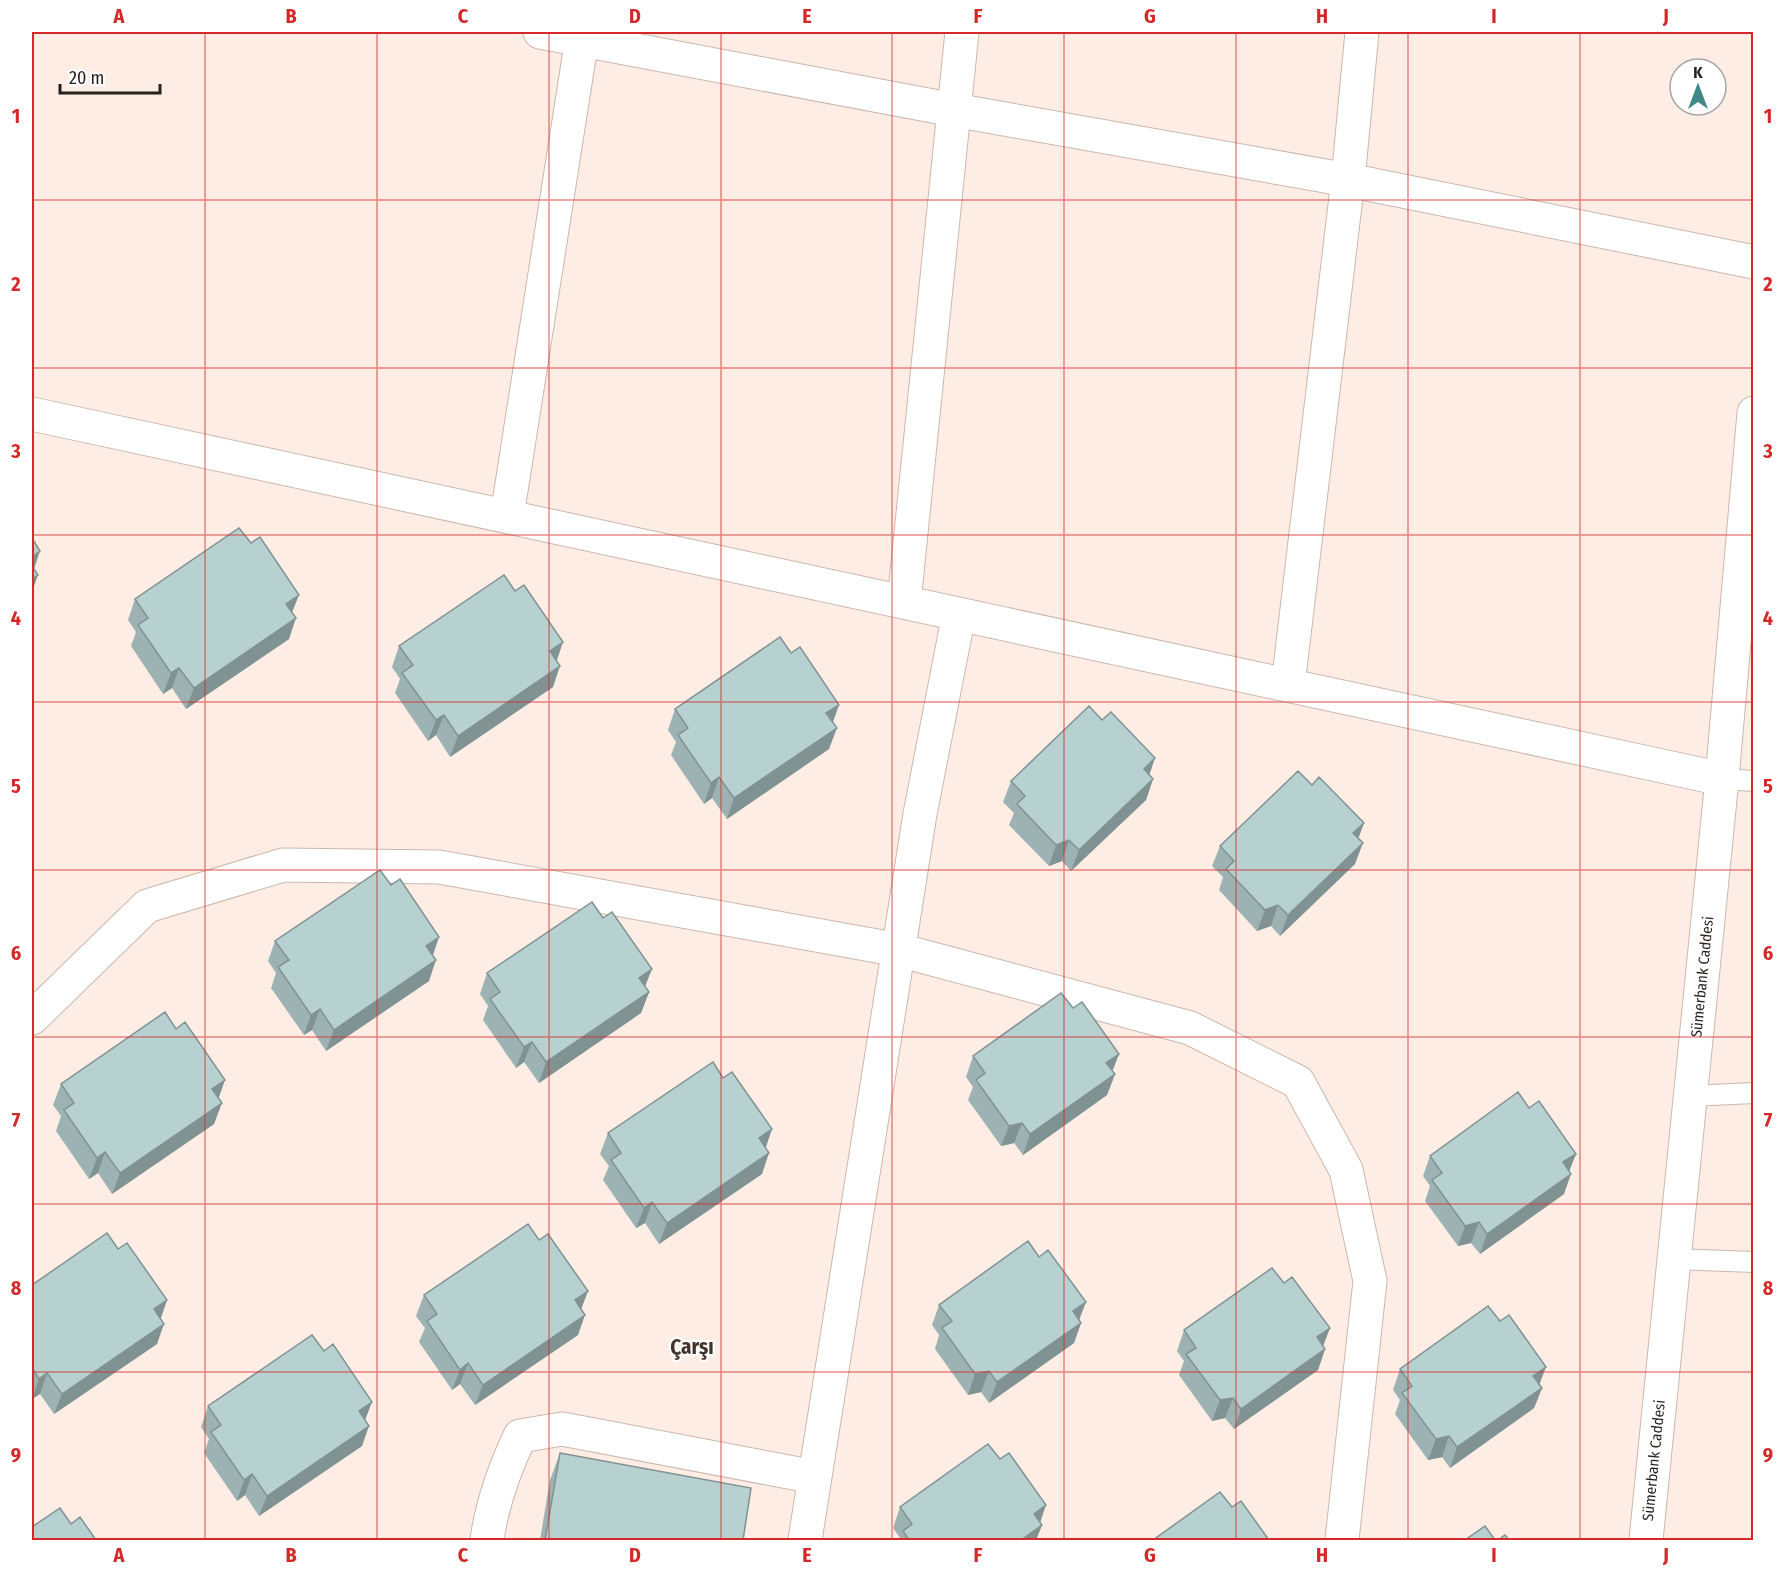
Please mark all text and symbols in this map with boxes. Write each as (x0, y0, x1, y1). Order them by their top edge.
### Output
text: A (113, 4, 126, 28)
text: B (285, 4, 297, 28)
text: C (458, 4, 469, 28)
text: D (629, 4, 641, 28)
text: E (802, 4, 812, 28)
text: F (974, 4, 983, 28)
text: G (1144, 4, 1156, 28)
text: H (1316, 4, 1328, 28)
text: I (1491, 4, 1497, 28)
text: J (1662, 4, 1669, 28)
scale bar (60, 57, 160, 95)
north arrow (1668, 57, 1728, 117)
text: K (1693, 63, 1703, 82)
text: 20 m (69, 67, 104, 89)
text: 1 (12, 104, 20, 128)
text: 1 (1764, 104, 1772, 128)
text: 2 (10, 272, 21, 296)
text: 2 (1762, 272, 1773, 296)
text: 3 (10, 439, 21, 463)
text: 3 (1762, 439, 1773, 463)
text: 4 (11, 606, 21, 630)
text: 4 (1763, 606, 1773, 630)
text: 5 (11, 774, 21, 798)
text: 5 (1763, 774, 1773, 798)
street label: Sümerbank Caddesi (1687, 915, 1717, 1038)
text: 6 (11, 941, 21, 965)
text: 6 (1763, 941, 1773, 965)
text: 7 (12, 1108, 21, 1132)
text: 7 (1764, 1108, 1773, 1132)
text: 8 (11, 1276, 22, 1300)
text: 8 (1763, 1276, 1774, 1300)
district label: Çarşı (670, 1334, 714, 1360)
street label: Sümerbank Caddesi (1639, 1399, 1669, 1522)
text: 9 (11, 1443, 21, 1467)
text: 9 (1763, 1443, 1773, 1467)
text: A (113, 1543, 126, 1567)
text: B (285, 1543, 297, 1567)
text: C (458, 1543, 469, 1567)
text: D (629, 1543, 641, 1567)
text: E (802, 1543, 812, 1567)
text: F (974, 1543, 983, 1567)
text: G (1144, 1543, 1156, 1567)
text: H (1316, 1543, 1328, 1567)
text: I (1491, 1543, 1497, 1567)
text: J (1662, 1543, 1669, 1567)

